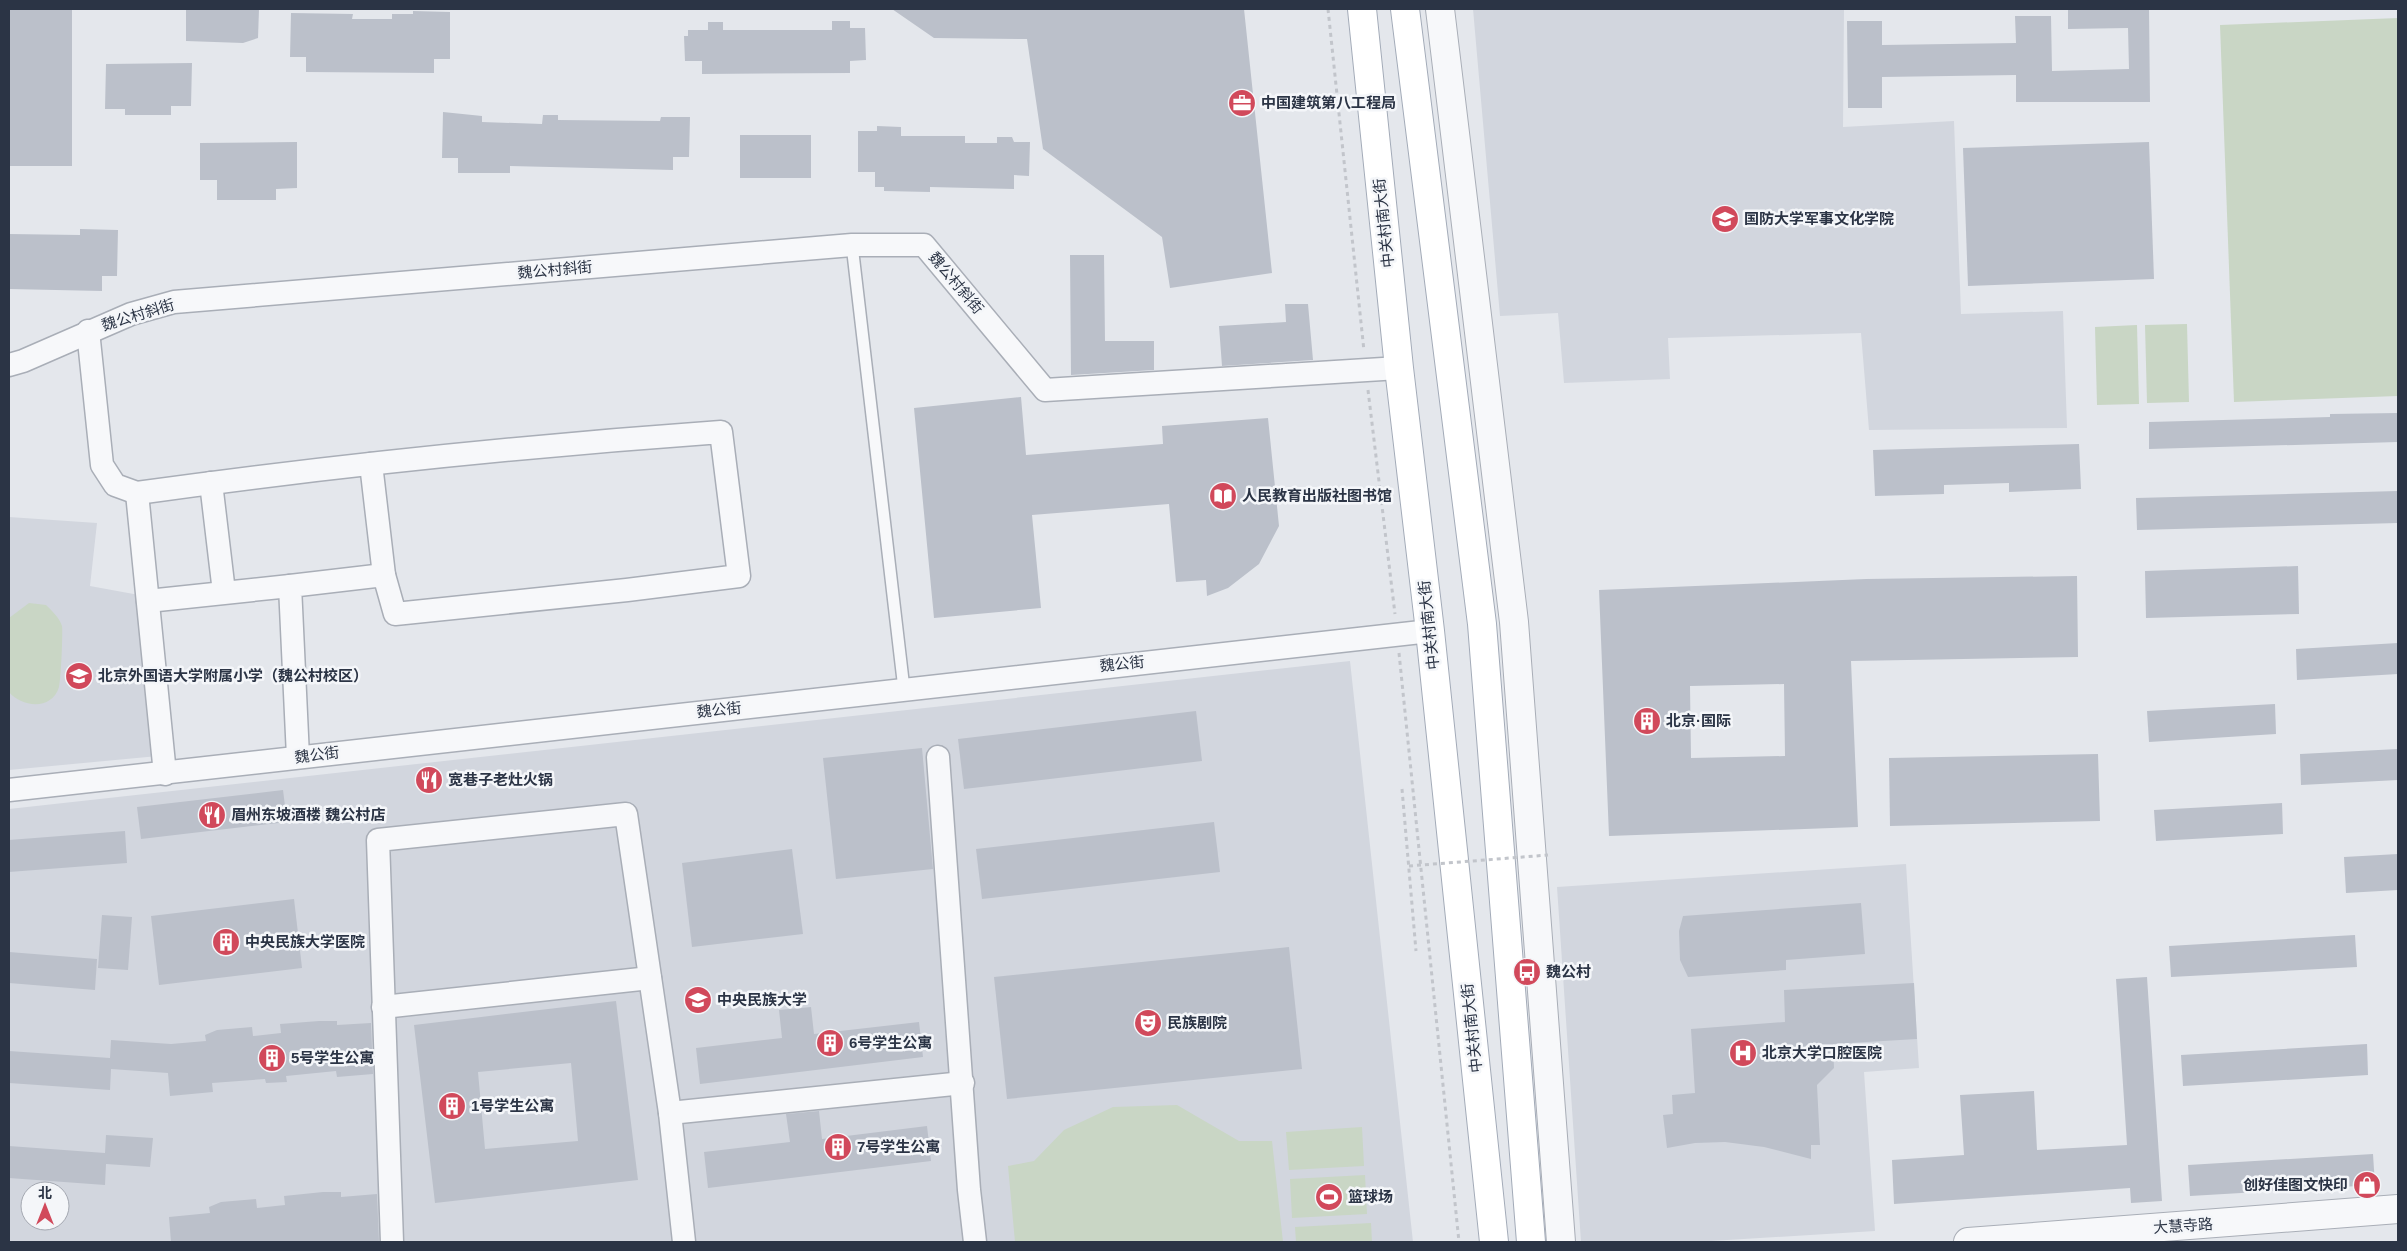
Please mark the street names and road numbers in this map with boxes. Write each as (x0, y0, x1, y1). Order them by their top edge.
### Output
street label: 中关村南大街 (1370, 177, 1397, 269)
street label: 魏公村斜街 (926, 248, 987, 317)
street label: 魏公村斜街 (517, 258, 593, 281)
street label: 魏公村斜街 (99, 295, 176, 334)
street label: 中关村南大街 (1415, 579, 1442, 671)
street label: 魏公街 (1099, 653, 1145, 674)
street label: 魏公街 (696, 699, 742, 720)
street label: 魏公街 (294, 743, 340, 766)
street label: 中关村南大街 (1458, 982, 1485, 1074)
street label: 大慧寺路 (2152, 1215, 2213, 1236)

